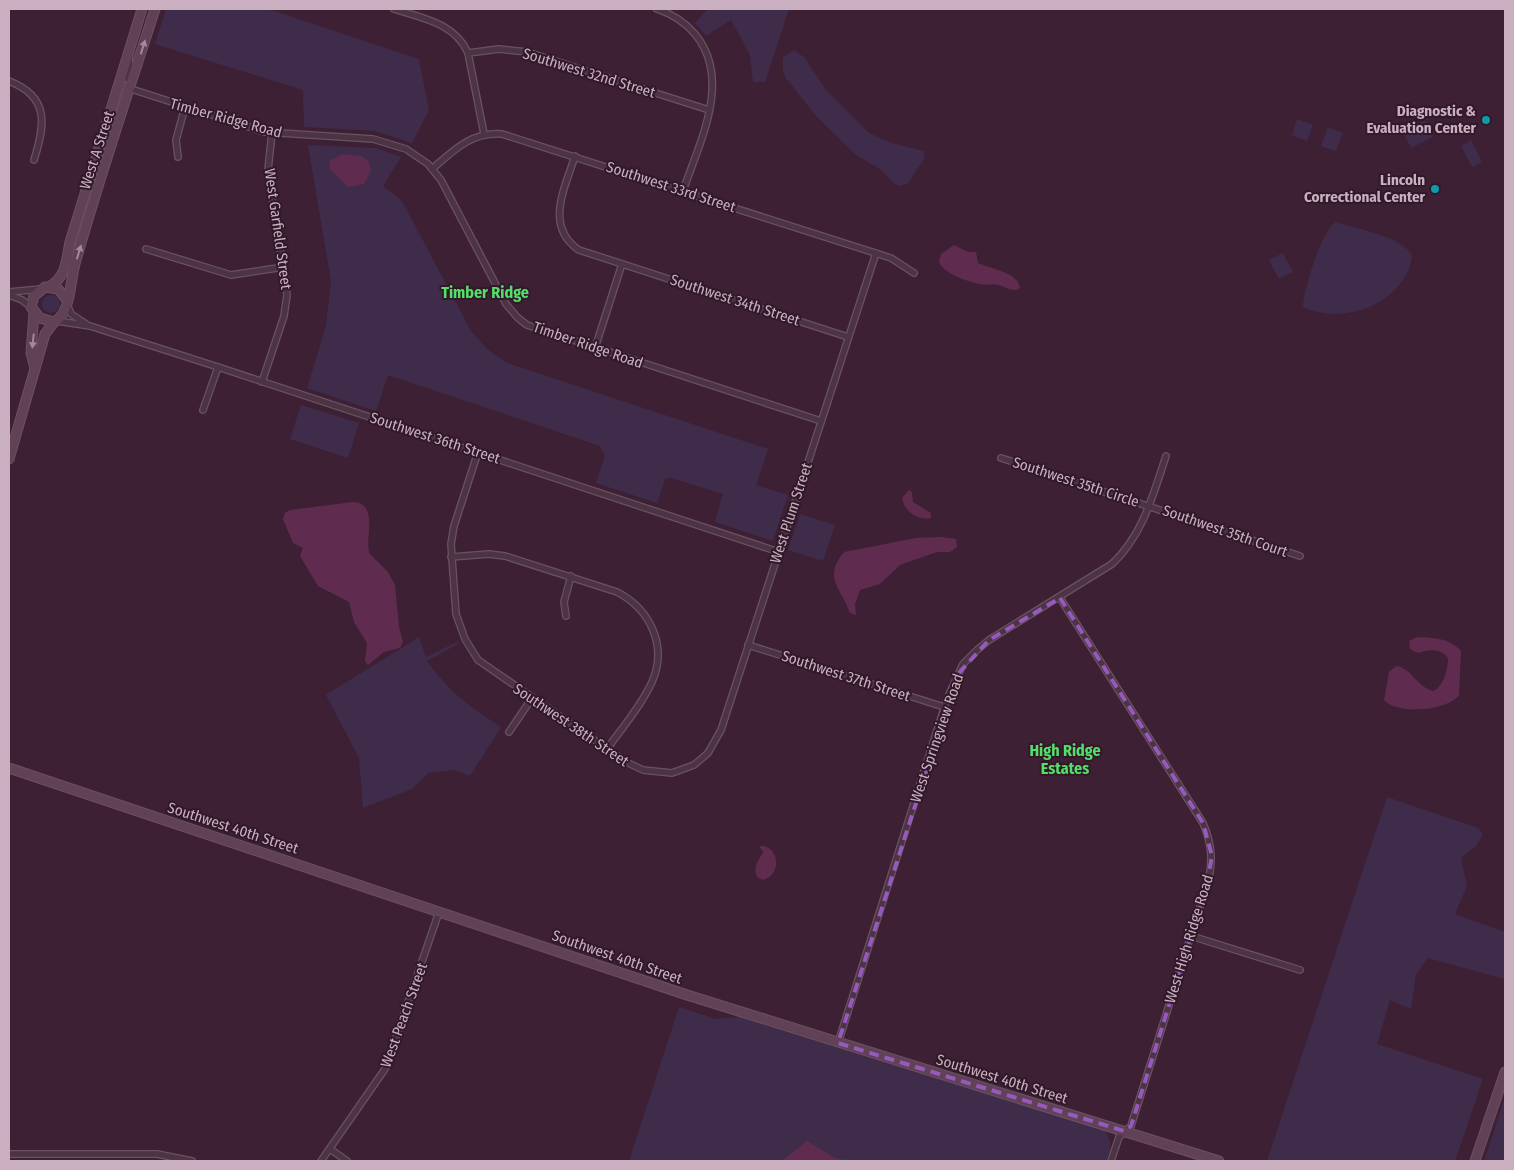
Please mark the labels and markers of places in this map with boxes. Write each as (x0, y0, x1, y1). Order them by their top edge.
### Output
place label: Diagnostic & Evaluation Center (1366, 102, 1477, 137)
marker: Diagnostic & Evaluation Center (1480, 114, 1492, 126)
place label: Lincoln Correctional Center (1304, 171, 1426, 206)
marker: Lincoln Correctional Center (1429, 183, 1441, 195)

